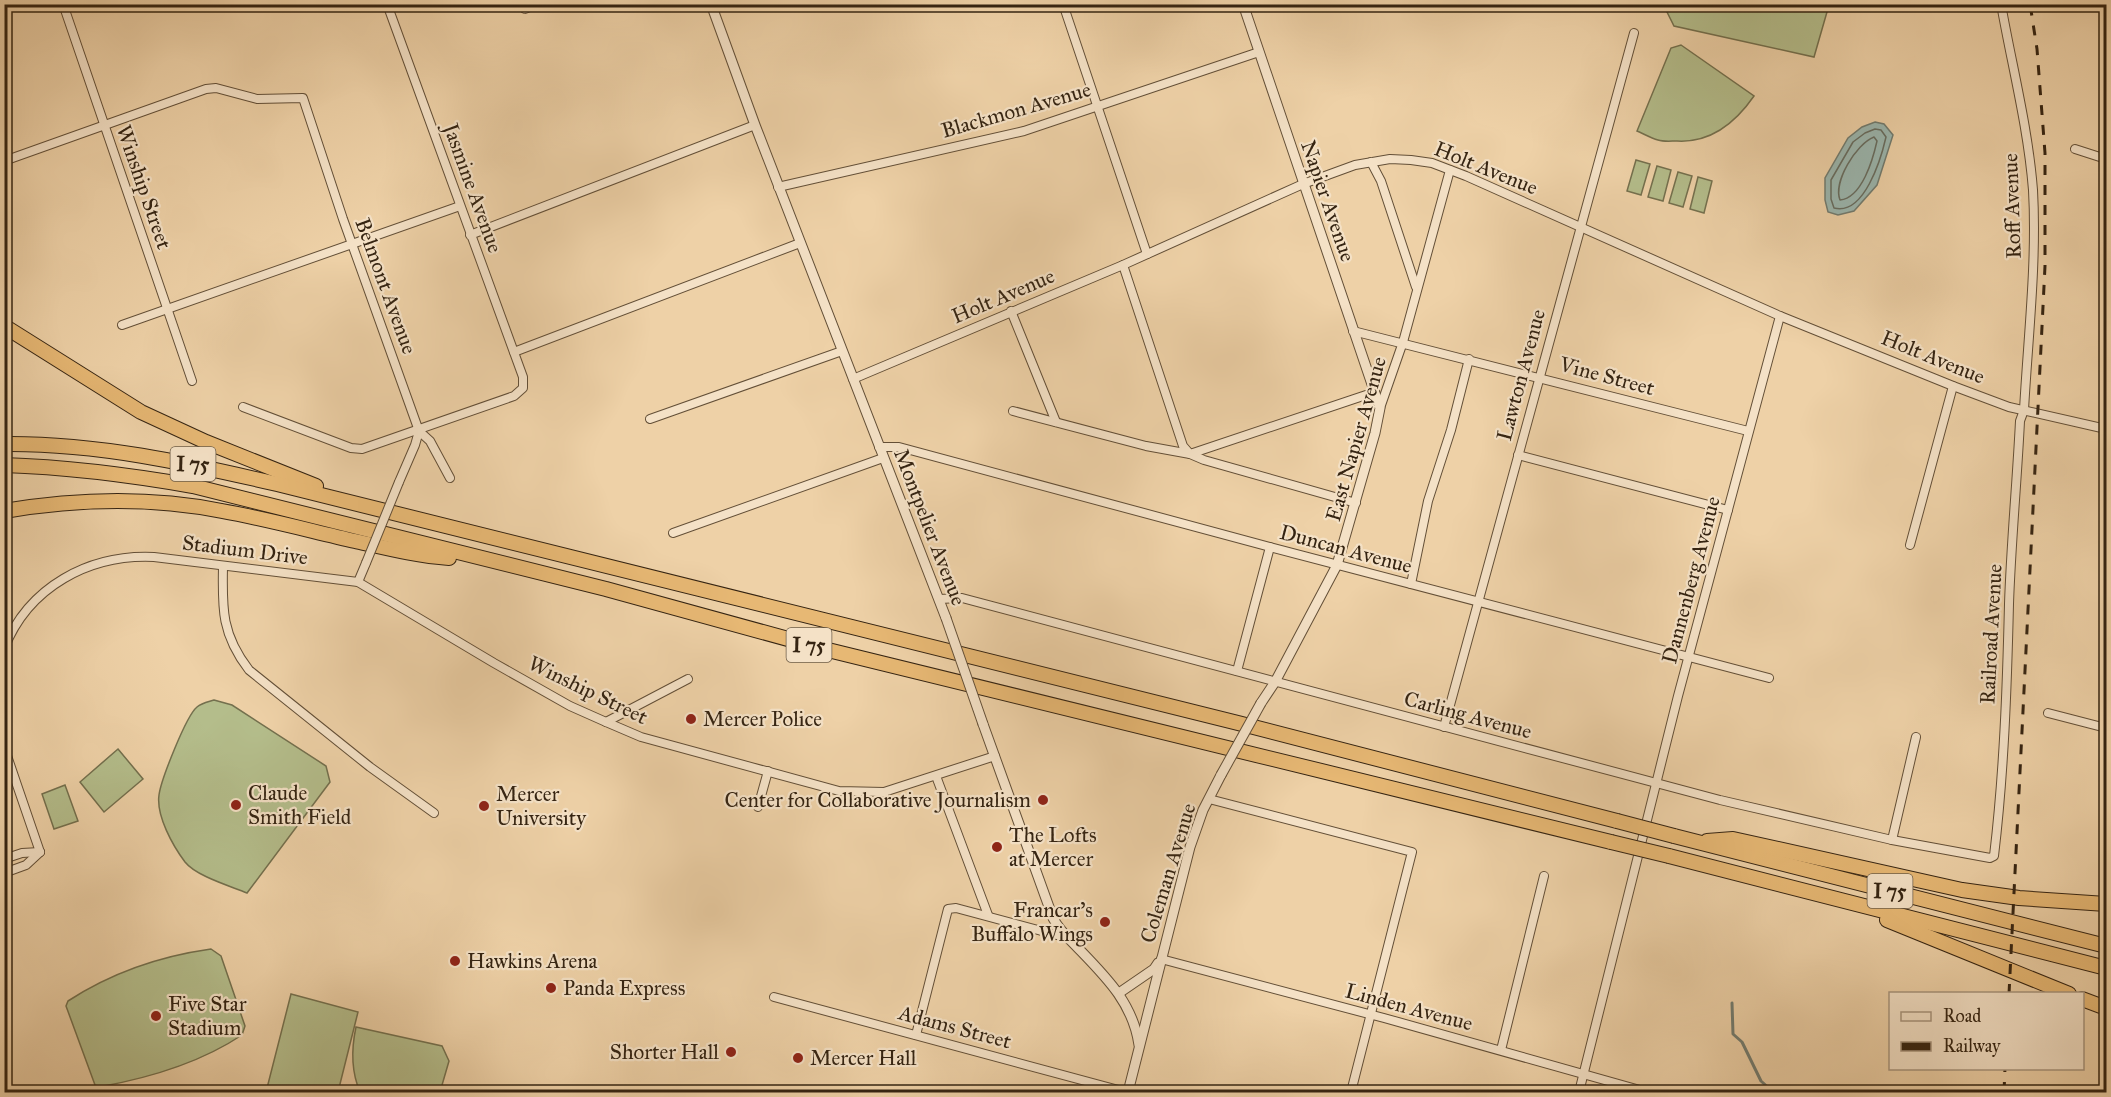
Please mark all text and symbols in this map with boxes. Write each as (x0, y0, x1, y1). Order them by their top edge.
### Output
street label: Blackmon Avenue (938, 76, 1094, 144)
street label: Jasmine Avenue (437, 118, 508, 256)
street label: Winship Street (111, 122, 178, 253)
street label: Holt Avenue (1431, 135, 1542, 201)
street label: Napier Avenue (1295, 137, 1361, 265)
street label: Roff Avenue (1997, 153, 2027, 259)
street label: Belmont Avenue (349, 214, 423, 358)
street label: Holt Avenue (948, 263, 1059, 329)
street label: Lawton Avenue (1491, 306, 1551, 444)
street label: Holt Avenue (1878, 324, 1989, 390)
street label: Vine Street (1556, 351, 1658, 401)
street label: East Napier Avenue (1320, 353, 1392, 524)
street label: Montpelier Avenue (888, 445, 972, 609)
road number: I 75 (170, 447, 216, 481)
street label: Dannenberg Avenue (1656, 493, 1726, 667)
street label: Duncan Avenue (1277, 519, 1415, 579)
street label: Stadium Drive (181, 529, 310, 571)
street label: Railroad Avenue (1974, 563, 2008, 705)
road number: I 75 (786, 628, 832, 662)
street label: Winship Street (524, 650, 652, 730)
street label: Carling Avenue (1401, 685, 1535, 745)
place label: Mercer Police (703, 706, 822, 732)
marker: Mercer Police (684, 712, 698, 726)
place label: Claude Smith Field (248, 780, 352, 830)
place label: Mercer University (496, 781, 587, 831)
place label: Center for Collaborative Journalism (724, 787, 1031, 813)
marker: Center for Collaborative Journalism (1036, 793, 1050, 807)
marker: Claude Smith Field (229, 798, 243, 812)
marker: Mercer University (477, 799, 491, 813)
street label: Coleman Avenue (1134, 800, 1202, 946)
place label: The Lofts at Mercer (1009, 822, 1097, 872)
marker: The Lofts at Mercer (990, 840, 1004, 854)
road number: I 75 (1868, 874, 1912, 908)
place label: Francar's Buffalo Wings (971, 897, 1093, 947)
marker: Francar's Buffalo Wings (1098, 915, 1112, 929)
place label: Hawkins Arena (467, 948, 598, 974)
marker: Hawkins Arena (448, 954, 462, 968)
place label: Panda Express (563, 975, 685, 1001)
street label: Linden Avenue (1342, 978, 1476, 1037)
marker: Panda Express (544, 981, 558, 995)
place label: Five Star Stadium (168, 991, 247, 1041)
legend (1889, 992, 2084, 1070)
street label: Adams Street (895, 999, 1015, 1055)
text: Road (1943, 1005, 1981, 1027)
marker: Five Star Stadium (149, 1009, 163, 1023)
text: Railway (1943, 1035, 2001, 1057)
place label: Shorter Hall (610, 1039, 719, 1065)
marker: Shorter Hall (724, 1045, 738, 1059)
place label: Mercer Hall (810, 1045, 917, 1071)
marker: Mercer Hall (791, 1051, 805, 1065)

